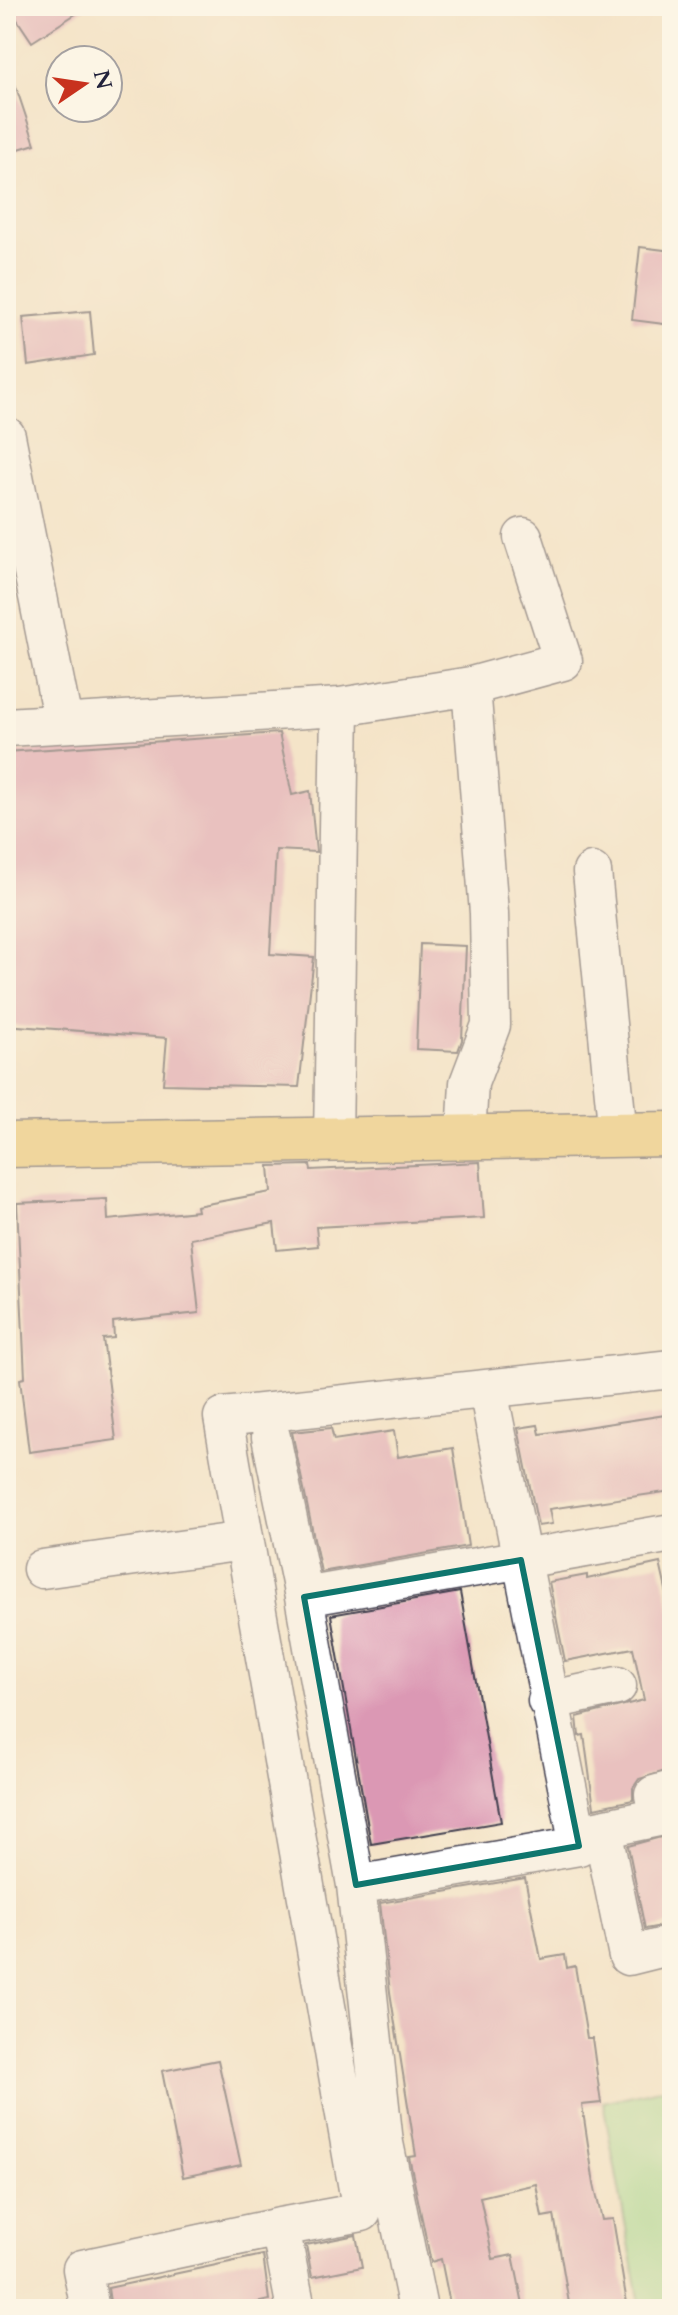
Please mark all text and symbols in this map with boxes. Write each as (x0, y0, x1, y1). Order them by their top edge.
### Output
north arrow (44, 44, 124, 124)
text: N (86, 67, 119, 92)

